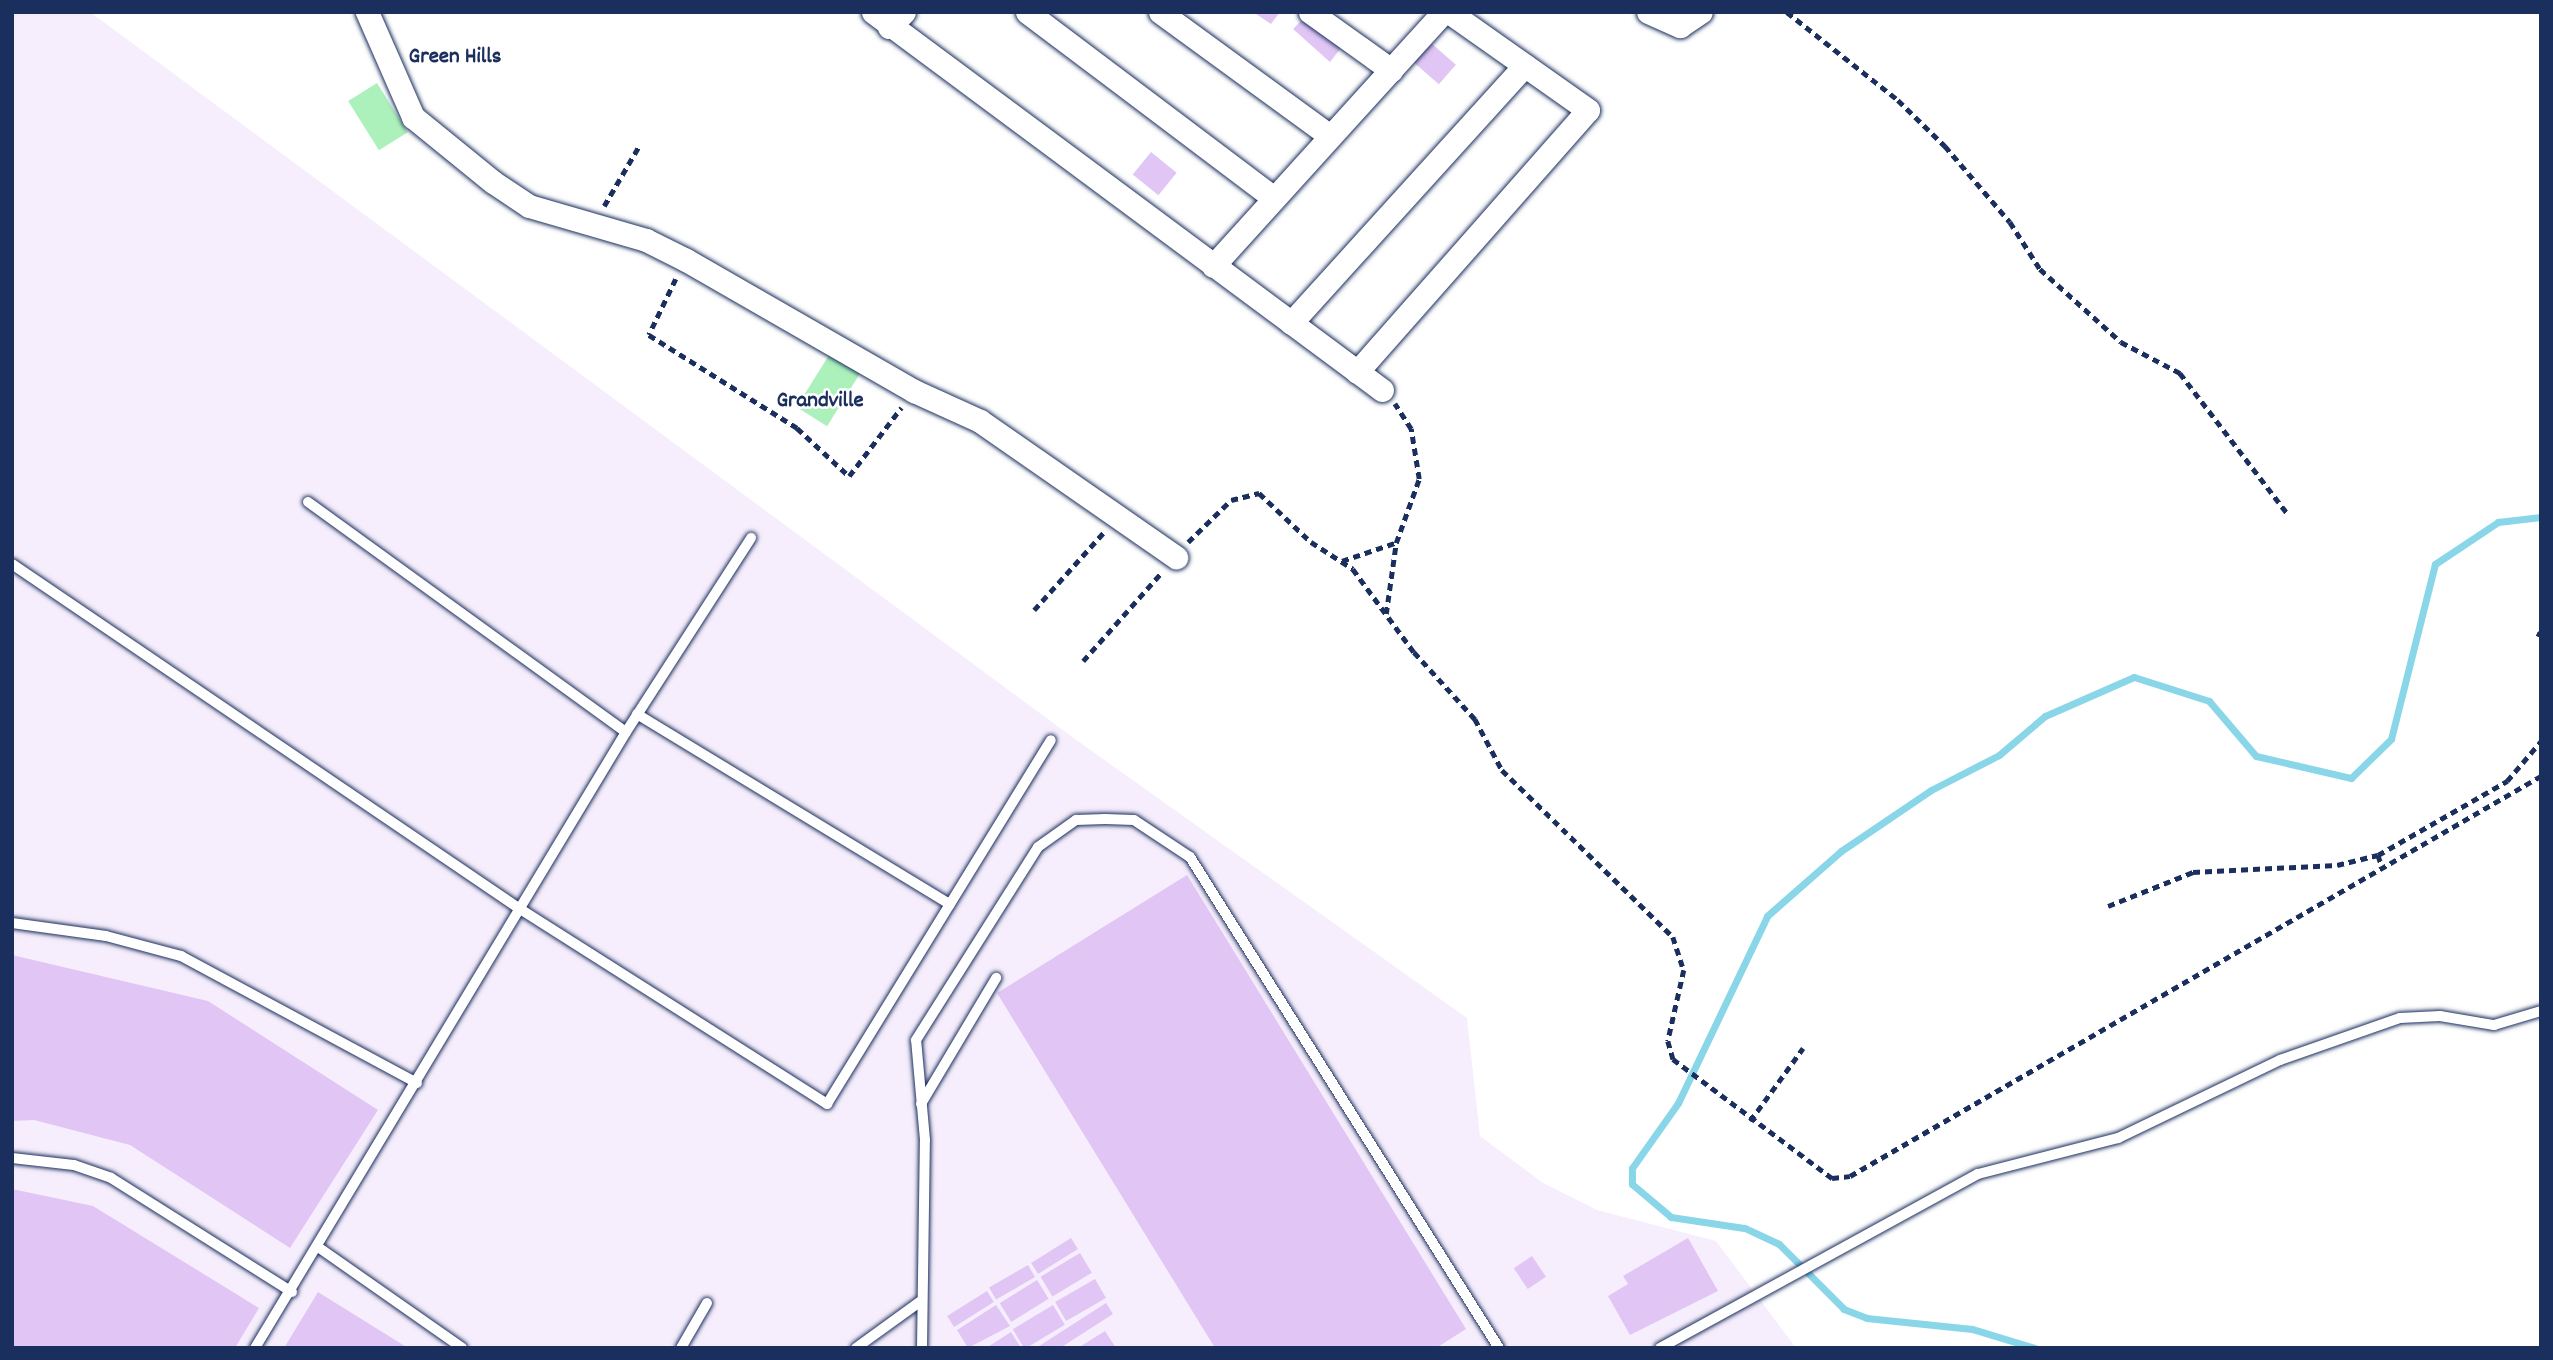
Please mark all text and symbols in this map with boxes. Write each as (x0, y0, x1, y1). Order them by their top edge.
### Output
district label: Green Hills (409, 44, 501, 72)
district label: Grandville (776, 388, 864, 416)

